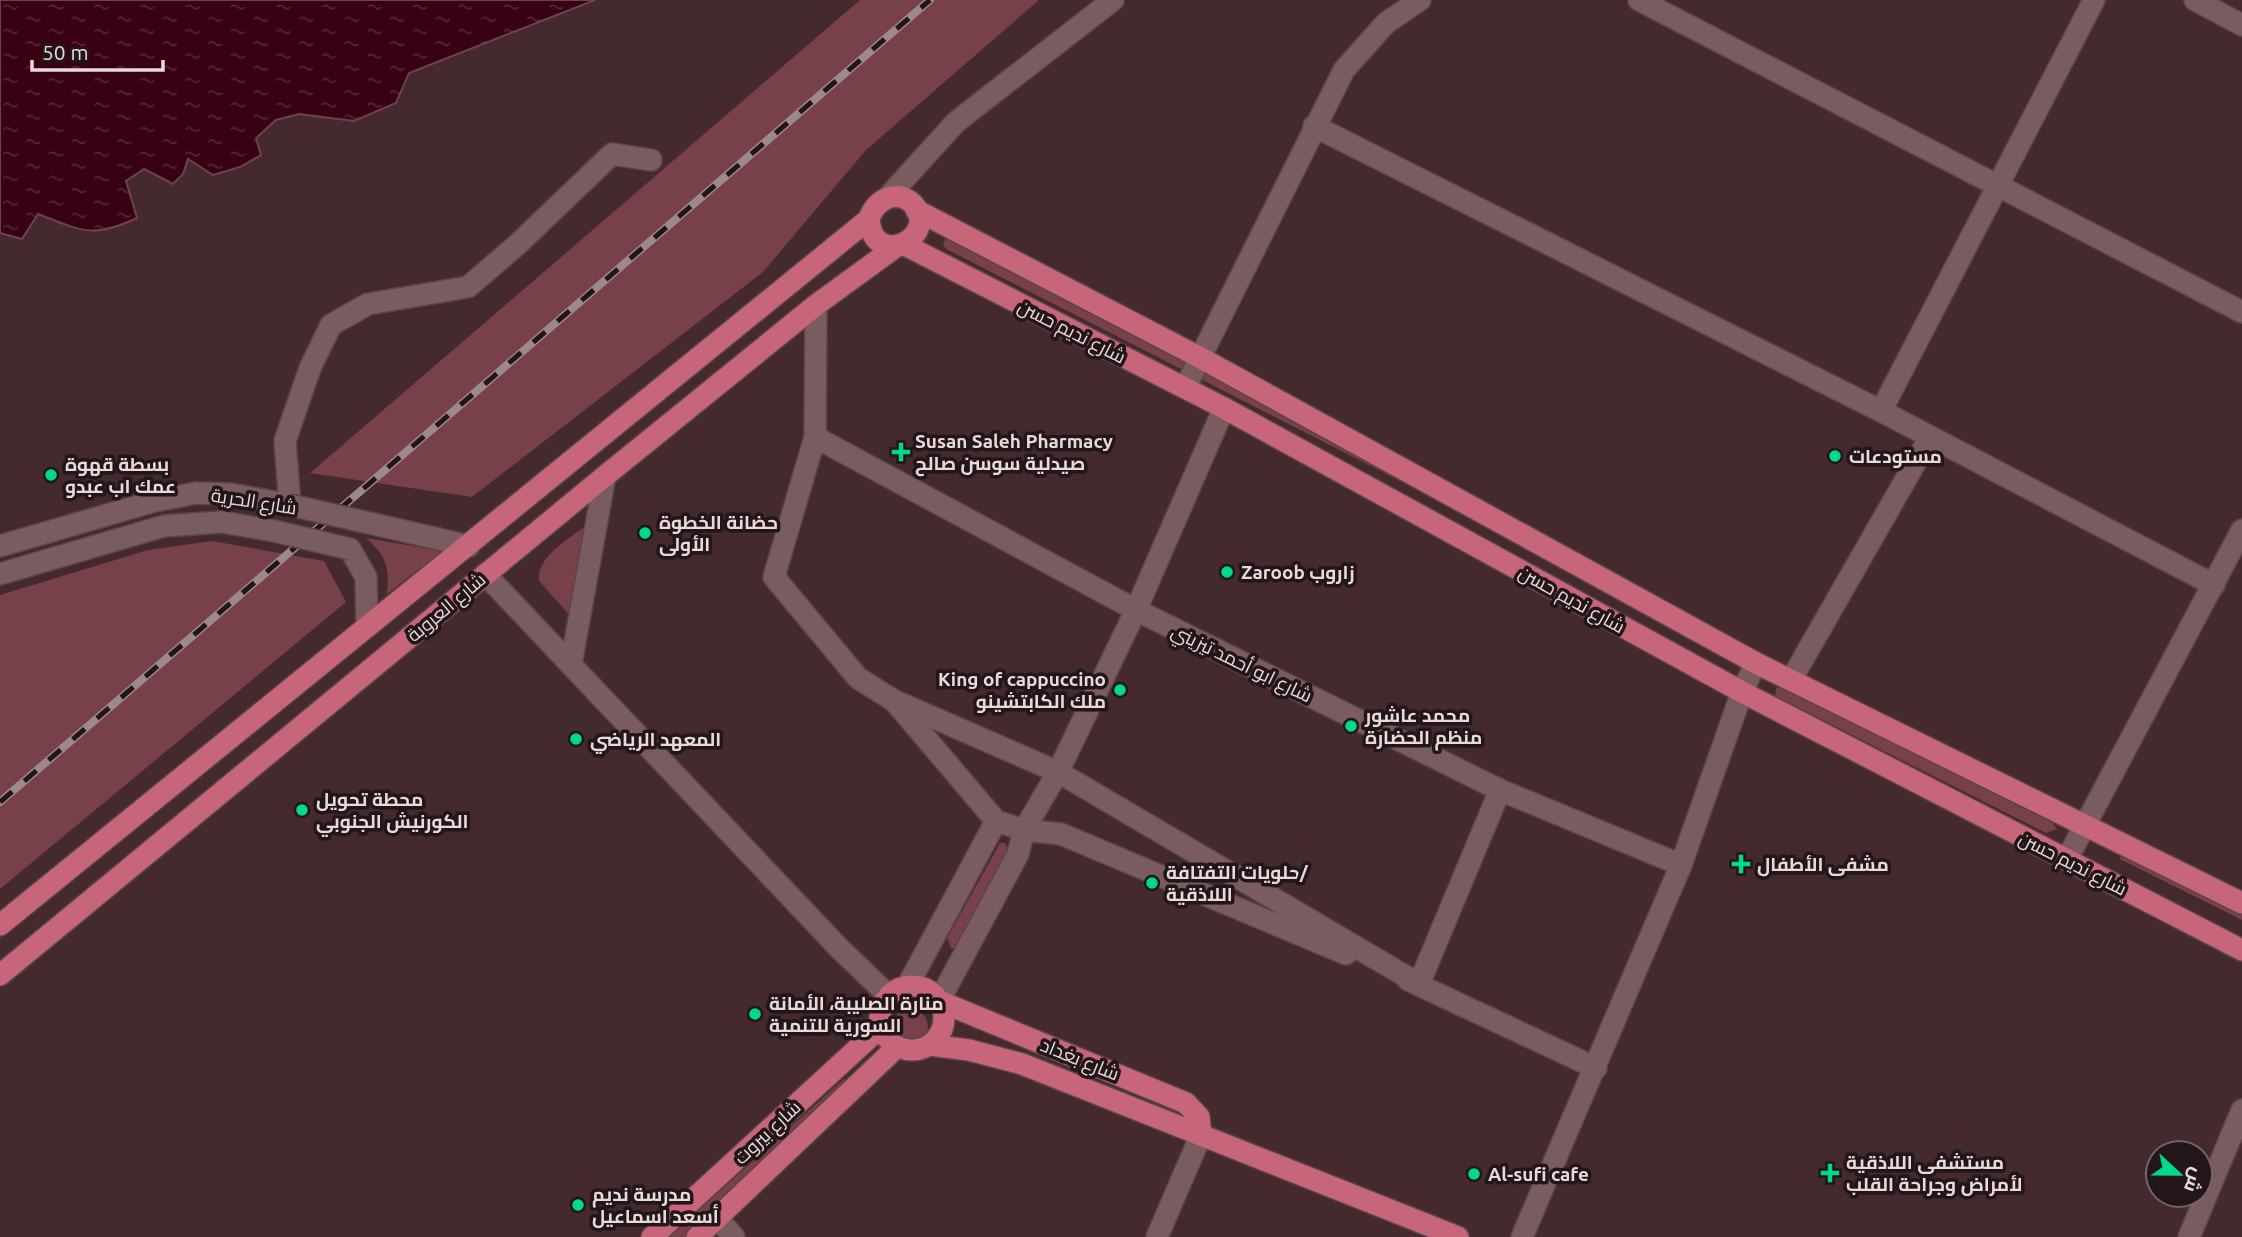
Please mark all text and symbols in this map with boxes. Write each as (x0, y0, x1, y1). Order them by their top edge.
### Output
scale bar (32, 28, 163, 72)
text: 50 m (42, 40, 89, 64)
street label: شارع نديم حسن (1013, 294, 1130, 370)
place label: Susan Saleh Pharmacy صيدلية سوسن صالح (915, 430, 1113, 477)
marker: Susan Saleh Pharmacy صيدلية سوسن صالح (893, 444, 909, 460)
place label: مستودعات (1849, 445, 1942, 468)
marker: مستودعات (1827, 448, 1843, 464)
place label: بسطة قهوة عمك اب عبدو (65, 453, 176, 498)
marker: بسطة قهوة عمك اب عبدو (43, 467, 59, 483)
street label: شارع الحرية (209, 483, 298, 522)
place label: حضانة الخطوة الأولى (659, 511, 778, 556)
marker: حضانة الخطوة الأولى (637, 525, 653, 541)
place label: Zaroob زاروب (1241, 561, 1355, 585)
street label: شارع نديم حسن (1514, 561, 1629, 640)
marker: Zaroob زاروب (1219, 564, 1235, 580)
street label: شارع العروبة (402, 568, 492, 648)
street label: شارع ابو أحمد تيزيني (1166, 619, 1316, 710)
place label: King of cappuccino ملك الكابتشينو (938, 668, 1106, 713)
marker: King of cappuccino ملك الكابتشينو (1112, 682, 1128, 698)
place label: محمد عاشور منظم الحضارة (1364, 704, 1482, 751)
marker: محمد عاشور منظم الحضارة (1343, 718, 1359, 734)
place label: المعهد الرياضي (590, 728, 721, 754)
marker: المعهد الرياضي (568, 731, 584, 747)
place label: محطة تحويل الكورنيش الجنوبي (316, 788, 468, 837)
marker: محطة تحويل الكورنيش الجنوبي (294, 802, 310, 818)
street label: شارع نديم حسن (2014, 826, 2131, 902)
place label: مشفى الأطفال (1757, 853, 1889, 877)
marker: مشفى الأطفال (1731, 854, 1751, 874)
place label: حلويات التفتافة/ اللاذقية (1166, 861, 1309, 905)
marker: حلويات التفتافة/ اللاذقية (1144, 875, 1160, 891)
place label: منارة الصليبة، الأمانة السورية للتنمية (769, 992, 944, 1037)
marker: منارة الصليبة، الأمانة السورية للتنمية (747, 1006, 763, 1022)
street label: شارع بغداد (1036, 1033, 1122, 1087)
street label: شارع بيروت (729, 1096, 807, 1171)
north arrow (2144, 1139, 2214, 1209)
place label: مستشفى اللاذقية لأمراض وجراحة القلب (1846, 1151, 2022, 1196)
place label: Al-sufi cafe (1488, 1163, 1589, 1185)
marker: مستشفى اللاذقية لأمراض وجراحة القلب (1820, 1163, 1840, 1183)
text: ش (2179, 1165, 2210, 1196)
marker: Al-sufi cafe (1466, 1166, 1482, 1182)
place label: مدرسة نديم أسعد اسماعيل (592, 1183, 719, 1228)
marker: مدرسة نديم أسعد اسماعيل (570, 1197, 586, 1213)

